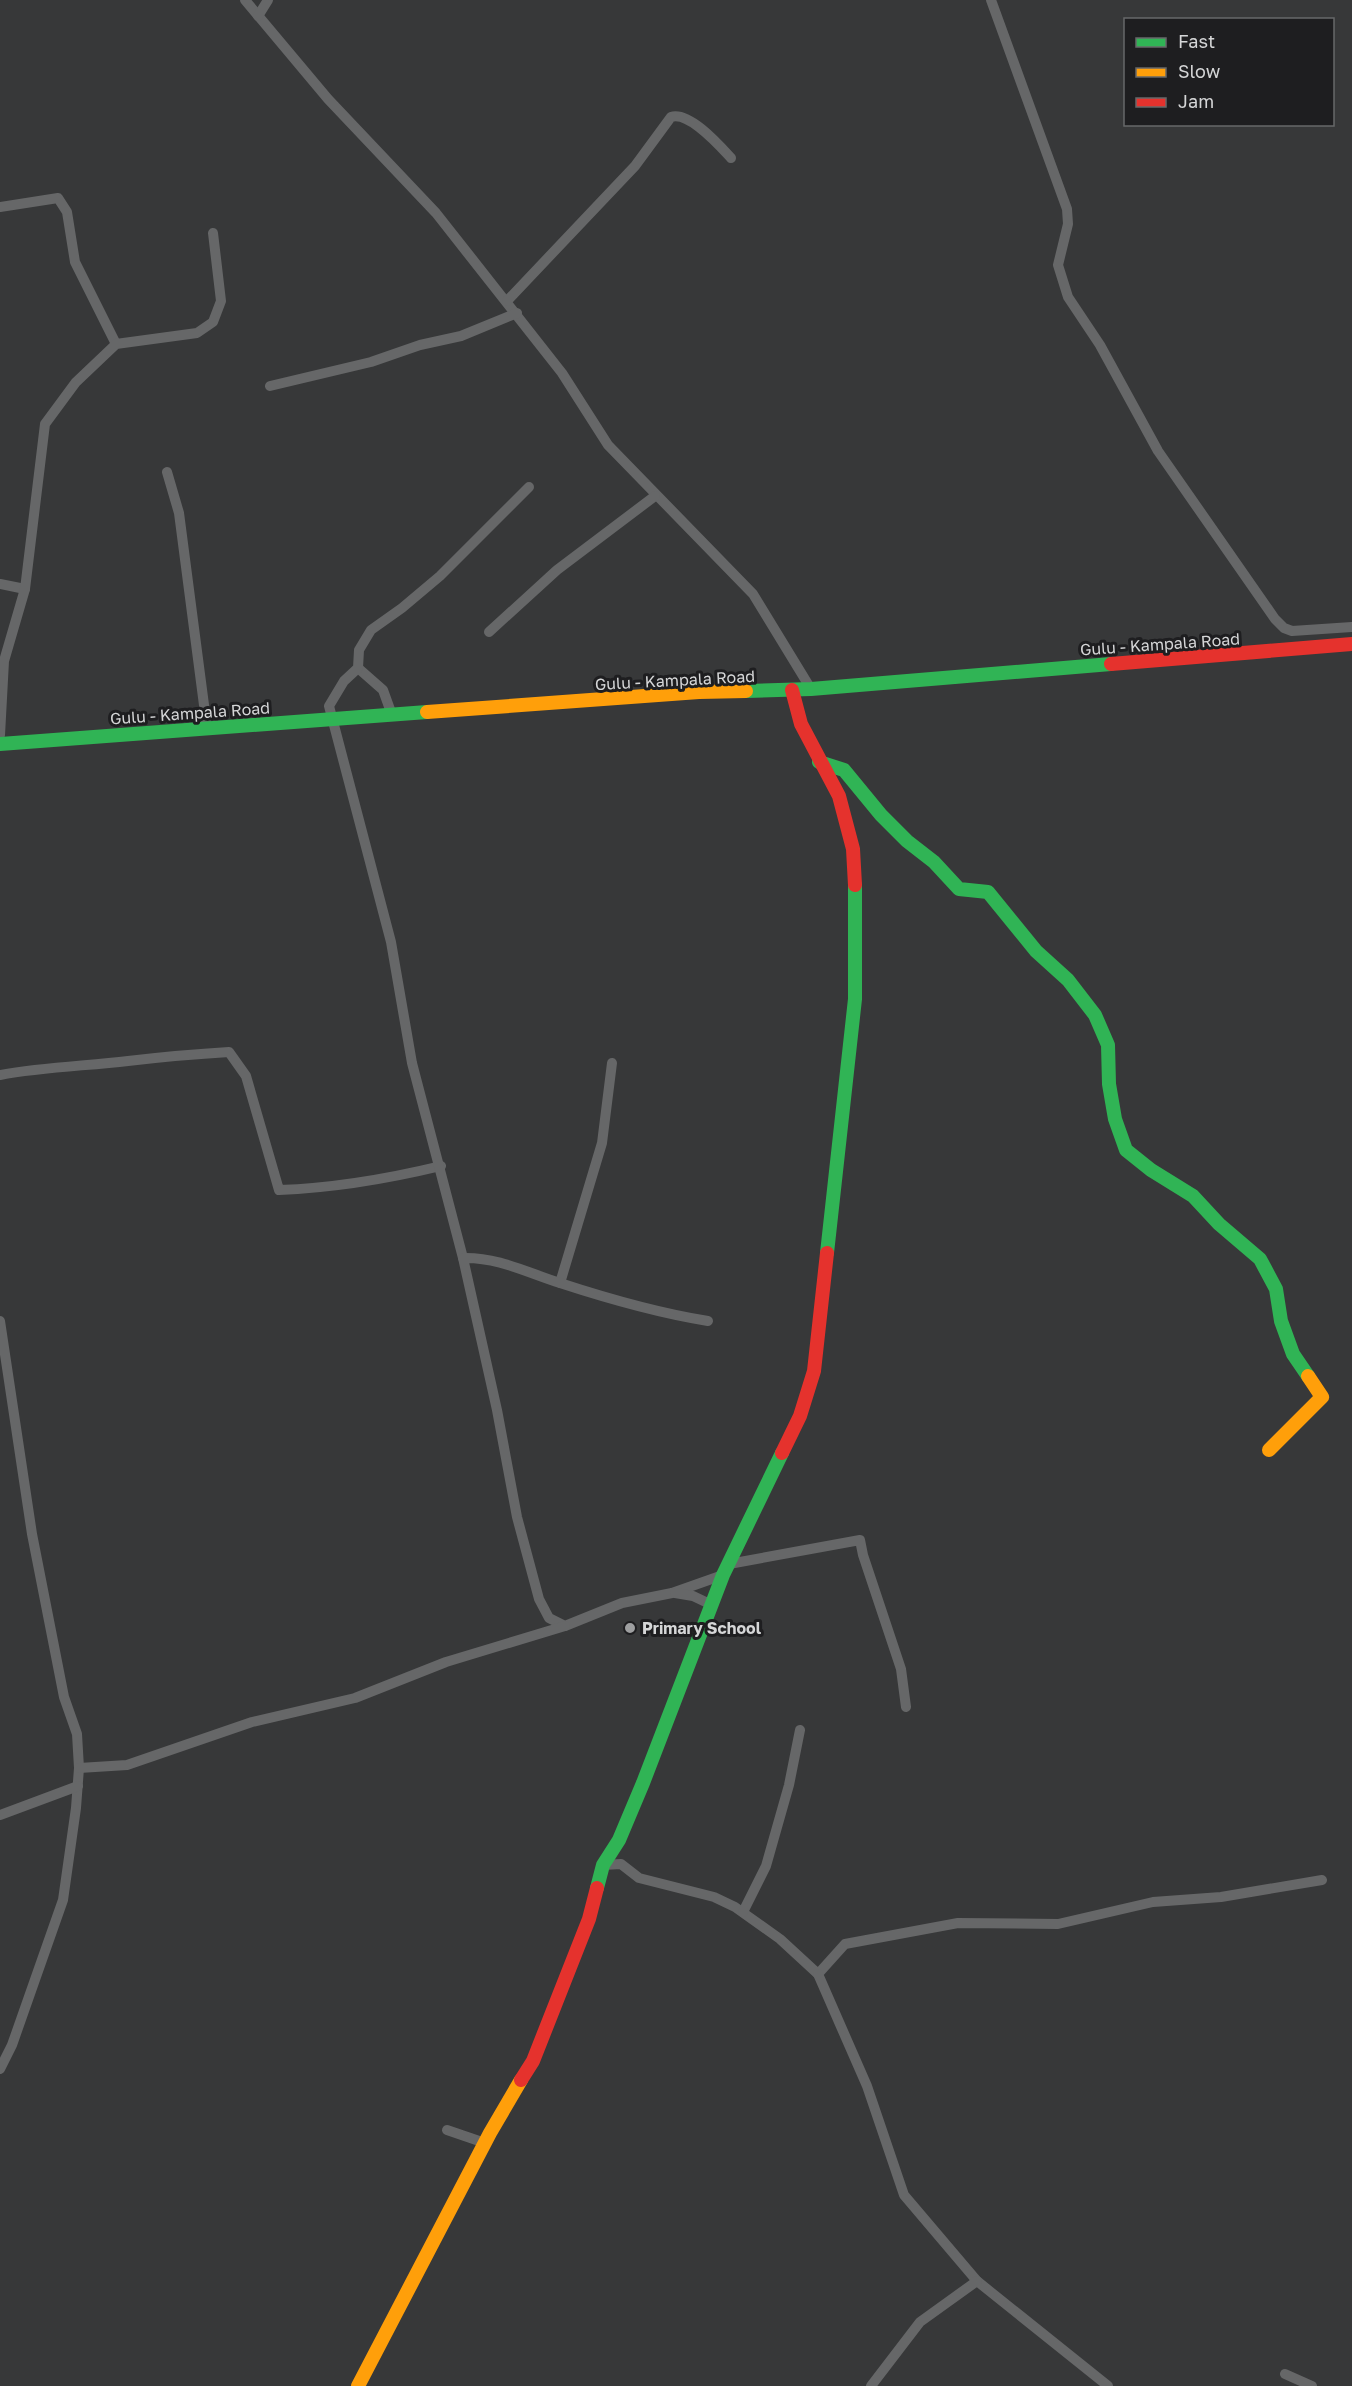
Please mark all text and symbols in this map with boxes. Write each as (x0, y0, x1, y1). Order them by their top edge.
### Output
legend (1124, 18, 1334, 126)
text: Fast (1178, 30, 1215, 52)
text: Slow (1178, 60, 1221, 82)
text: Jam (1178, 90, 1214, 112)
street label: Gulu - Kampala Road (1079, 628, 1241, 660)
street label: Gulu - Kampala Road (595, 666, 755, 694)
street label: Gulu - Kampala Road (109, 697, 271, 729)
place label: Primary School (642, 1618, 762, 1638)
marker: Primary School (623, 1621, 637, 1635)

